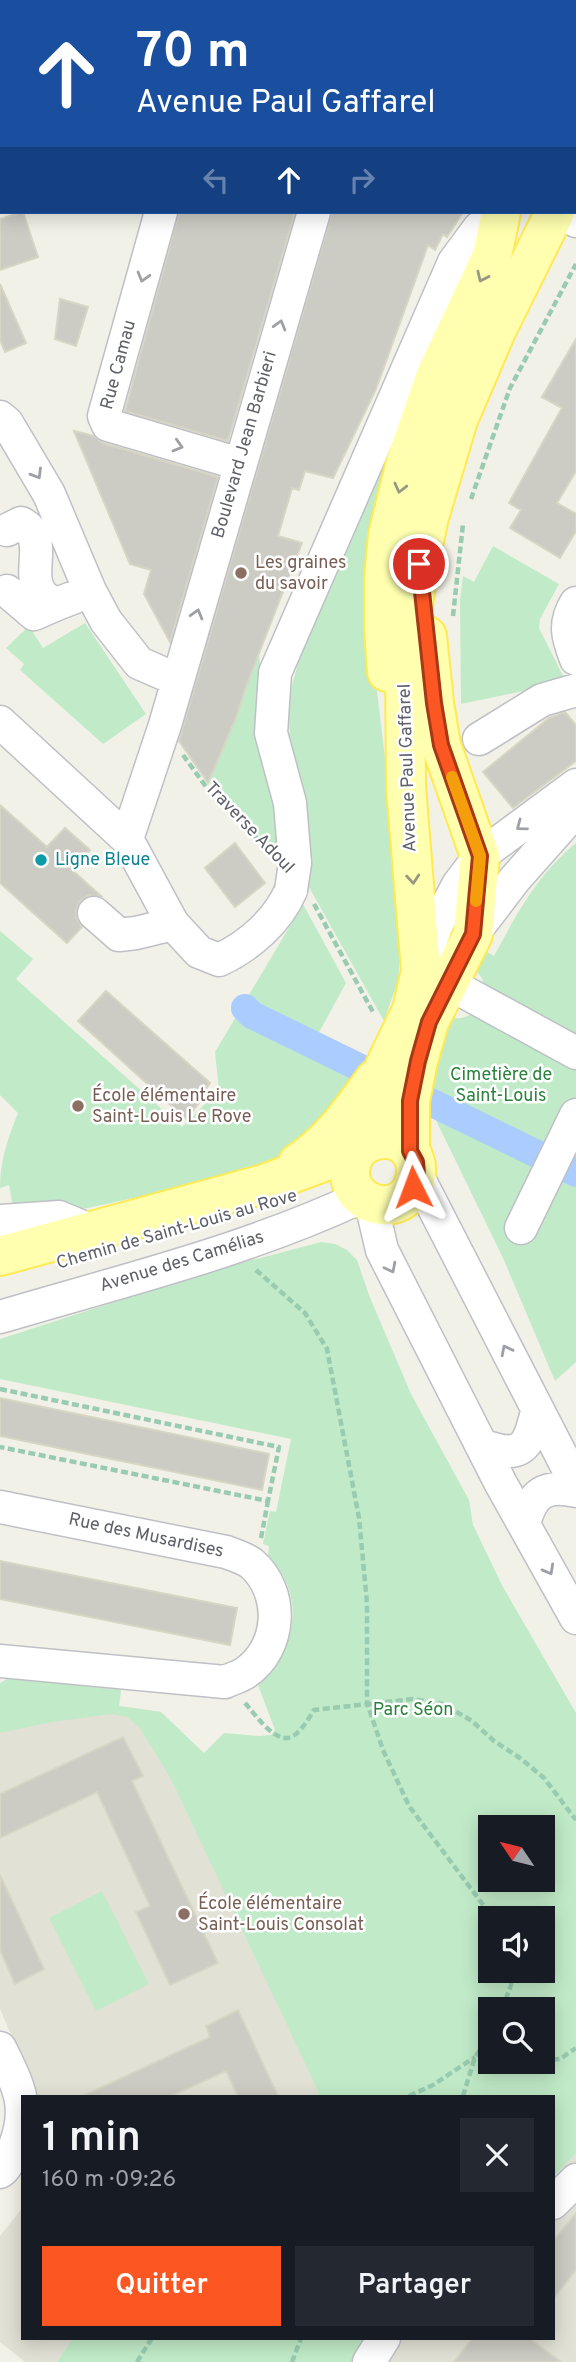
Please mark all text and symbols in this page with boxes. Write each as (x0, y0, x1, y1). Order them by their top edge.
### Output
text: 70 m (136, 23, 250, 85)
icon: ahead (21, 28, 112, 119)
text: Avenue Paul Gaffarel (136, 84, 436, 124)
icon: left (197, 161, 235, 199)
icon: ahead (270, 161, 308, 199)
icon: right (343, 161, 381, 199)
one-way arrow (477, 270, 491, 282)
one-way arrow (136, 271, 151, 283)
street label: Rue Camau (96, 318, 142, 412)
one-way arrow (272, 319, 287, 331)
street label: Boulevard Jean Barbieri (207, 349, 283, 541)
one-way arrow (172, 437, 184, 452)
one-way arrow (29, 466, 42, 479)
one-way arrow (394, 482, 408, 494)
pin (389, 534, 449, 594)
icon: arrive (400, 545, 438, 583)
place label: Les graines du savoir (255, 552, 347, 596)
marker: Les graines du savoir (233, 565, 249, 581)
one-way arrow (189, 608, 203, 620)
street label: Avenue Paul Gaffarel (394, 683, 422, 853)
street label: Traverse Adoul (199, 777, 299, 879)
one-way arrow (517, 817, 529, 830)
place label: Ligne Bleue (55, 849, 150, 872)
marker: Ligne Bleue (33, 852, 49, 868)
one-way arrow (405, 874, 420, 885)
park label: Cimetière de Saint-Louis (450, 1064, 552, 1108)
place label: École élémentaire Saint-Louis Le Rove (92, 1083, 251, 1129)
marker: École élémentaire Saint-Louis Le Rove (70, 1098, 86, 1114)
position arrow (376, 1150, 450, 1224)
street label: Chemin de Saint-Louis au Rove (54, 1185, 300, 1275)
street label: Avenue des Camélias (97, 1226, 267, 1298)
one-way arrow (382, 1260, 396, 1273)
one-way arrow (500, 1345, 514, 1357)
street label: Rue des Musardises (66, 1508, 226, 1564)
one-way arrow (541, 1562, 554, 1575)
park label: Parc Séon (373, 1699, 453, 1722)
north arrow (478, 1815, 555, 1892)
map controls (478, 1815, 555, 2074)
place label: École élémentaire Saint-Louis Consolat (198, 1891, 364, 1937)
marker: École élémentaire Saint-Louis Consolat (176, 1906, 192, 1922)
button: sound (478, 1906, 555, 1983)
button: search (478, 1997, 555, 2074)
text: 1 min (42, 2113, 141, 2166)
button: close (460, 2118, 534, 2192)
text: 160 m · 09:26 (42, 2166, 176, 2195)
button: Quitter (42, 2246, 281, 2326)
button: Partager (295, 2246, 534, 2326)

